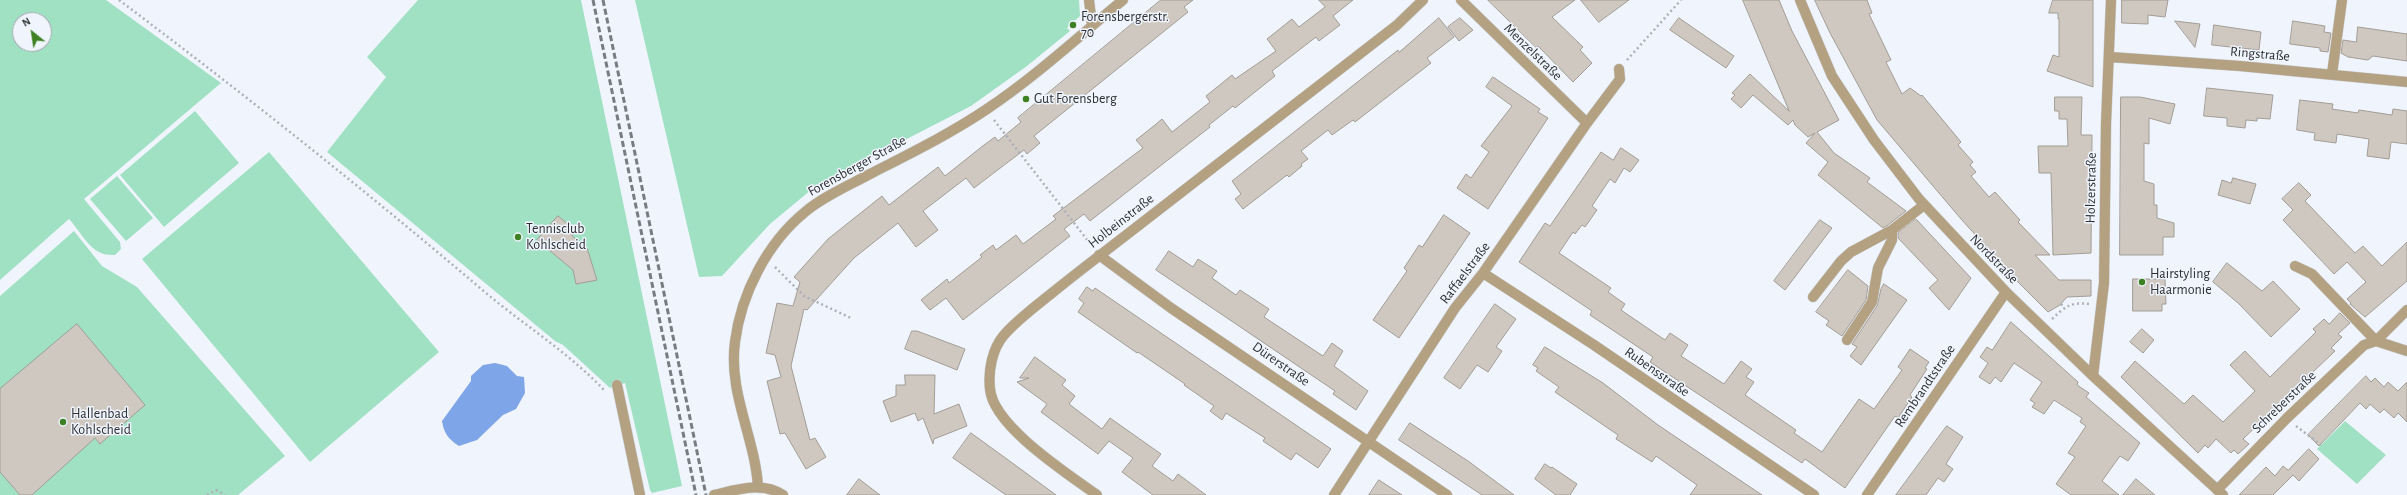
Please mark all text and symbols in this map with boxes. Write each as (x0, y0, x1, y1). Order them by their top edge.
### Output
place label: Forensbergerstr. 70 (1081, 9, 1169, 42)
north arrow (12, 12, 52, 52)
text: N (20, 15, 32, 29)
marker: Forensbergerstr. 70 (1068, 20, 1078, 30)
street label: Menzelstraße (1500, 20, 1566, 84)
street label: Ringstraße (2229, 43, 2291, 65)
place label: Gut Forensberg (1034, 91, 1117, 107)
marker: Gut Forensberg (1021, 94, 1031, 104)
street label: Forensberger Straße (805, 132, 909, 200)
street label: Holzerstraße (2082, 152, 2100, 224)
street label: Holbeinstraße (1085, 190, 1157, 252)
place label: Tennisclub Kohlscheid (526, 221, 586, 254)
street label: Nordstraße (1966, 231, 2022, 287)
marker: Tennisclub Kohlscheid (513, 232, 523, 242)
street label: Raffaelstraße (1436, 239, 1494, 307)
place label: Hairstyling Haarmonie (2150, 266, 2212, 298)
marker: Hairstyling Haarmonie (2137, 277, 2147, 287)
street label: Dürerstraße (1249, 338, 1313, 390)
street label: Rembrandtstraße (1891, 341, 1959, 431)
street label: Rubensstraße (1621, 343, 1693, 401)
street label: Schreberstraße (2248, 367, 2320, 437)
place label: Hallenbad Kohlscheid (71, 406, 131, 438)
marker: Hallenbad Kohlscheid (58, 417, 68, 427)

